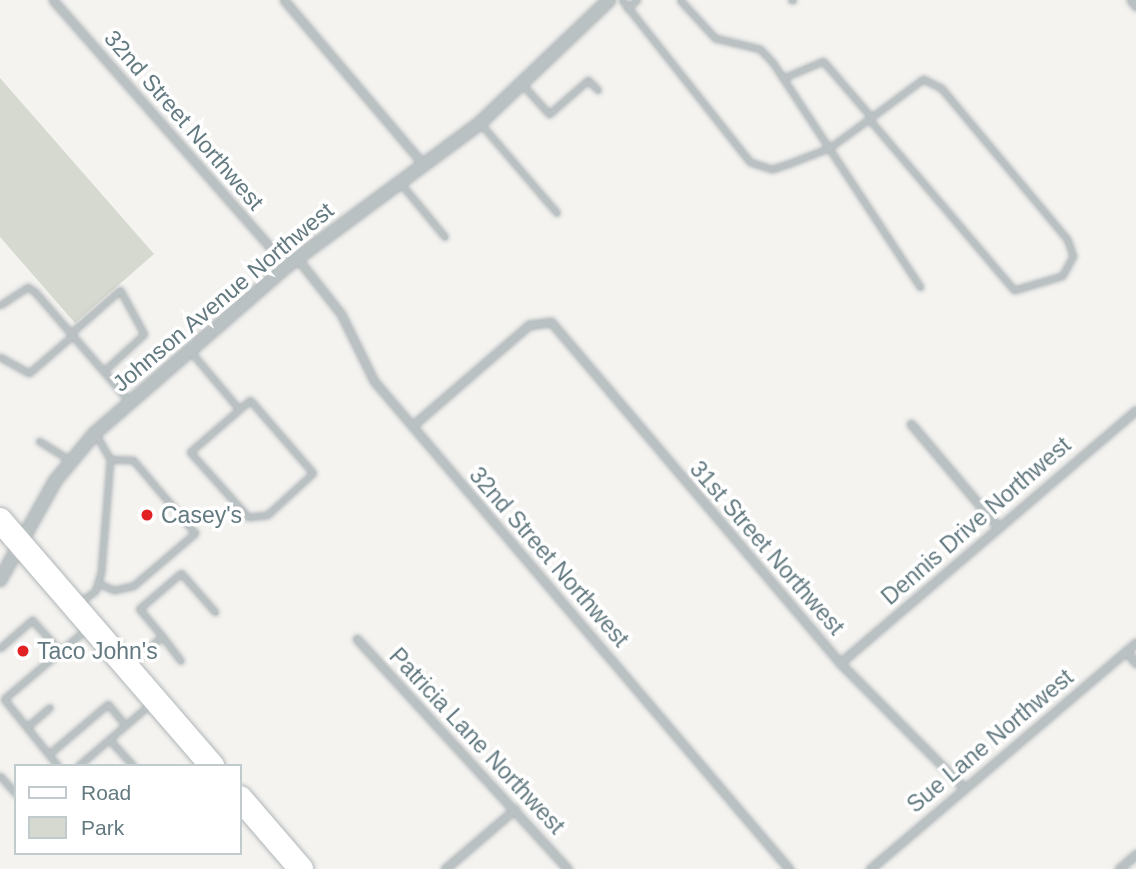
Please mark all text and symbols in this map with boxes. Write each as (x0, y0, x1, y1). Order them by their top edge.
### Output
street label: 32nd Street Northwest (99, 25, 269, 215)
street label: Johnson Avenue Northwest (107, 196, 339, 398)
street label: Dennis Drive Northwest (876, 431, 1076, 611)
street label: 31st Street Northwest (684, 455, 850, 641)
street label: 32nd Street Northwest (464, 462, 634, 652)
place label: Casey's (161, 501, 242, 529)
marker: Casey's (139, 507, 155, 523)
place label: Taco John's (37, 637, 158, 665)
street label: Patricia Lane Northwest (384, 642, 570, 840)
marker: Taco John's (15, 643, 31, 659)
street label: Sue Lane Northwest (901, 663, 1079, 819)
legend (14, 764, 242, 855)
text: Road (81, 781, 131, 804)
text: Park (81, 816, 124, 839)

